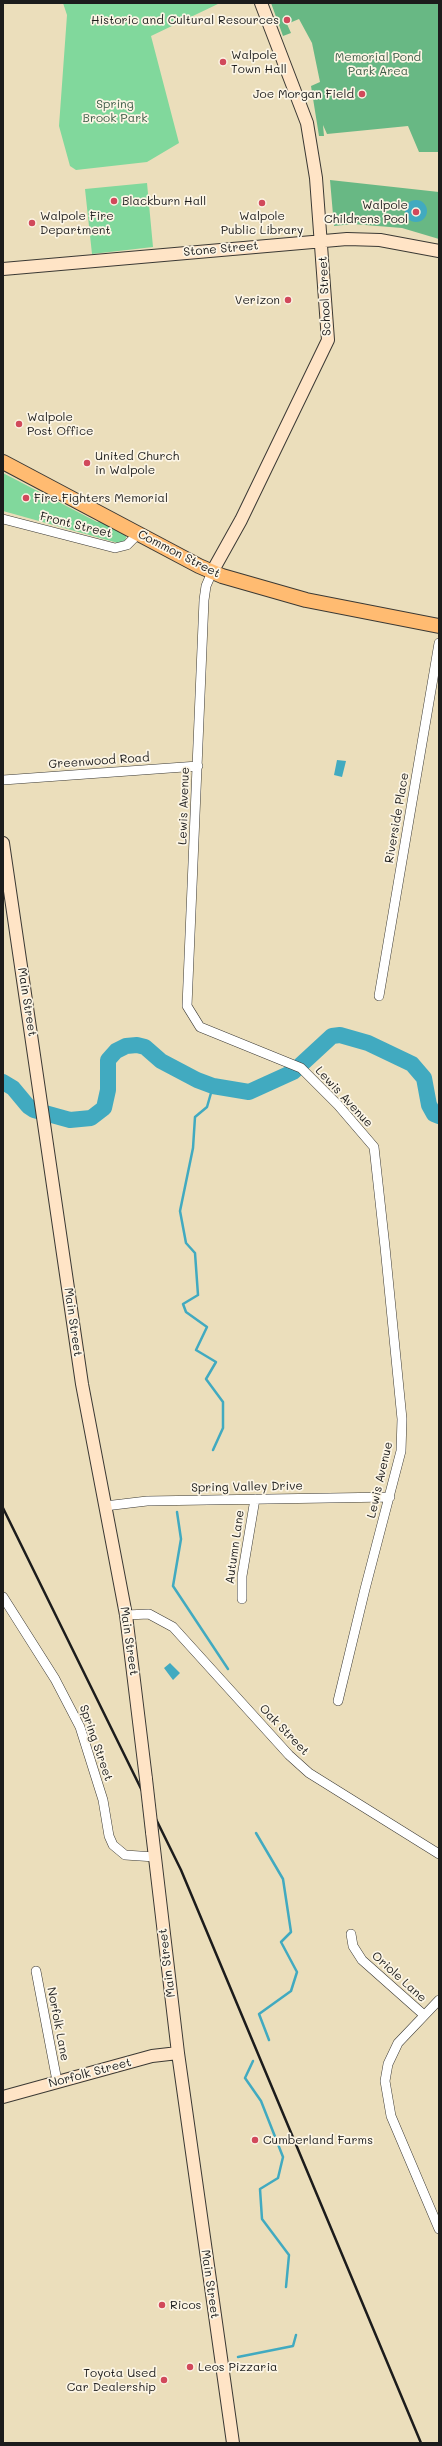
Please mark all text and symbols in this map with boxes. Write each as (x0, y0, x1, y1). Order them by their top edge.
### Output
place label: Historic and Cultural Resources (91, 13, 279, 27)
marker: Historic and Cultural Resources (282, 15, 292, 25)
place label: Walpole Town Hall (231, 48, 287, 76)
park label: Memorial Pond Park Area (335, 50, 421, 78)
marker: Walpole Town Hall (218, 57, 228, 67)
place label: Joe Morgan Field (253, 87, 354, 101)
marker: Joe Morgan Field (357, 89, 367, 99)
park label: Spring Brook Park (82, 97, 148, 125)
place label: Blackburn Hall (122, 194, 206, 208)
marker: Blackburn Hall (109, 196, 119, 206)
marker: Walpole Public Library (257, 198, 267, 208)
place label: Walpole Childrens Pool (324, 198, 408, 226)
marker: Walpole Childrens Pool (411, 207, 421, 217)
place label: Walpole Fire Department (40, 209, 114, 237)
place label: Walpole Public Library (221, 209, 303, 237)
marker: Walpole Fire Department (27, 218, 37, 228)
street label: Stone Street (183, 239, 259, 259)
street label: School Street (316, 256, 334, 336)
place label: Verizon (235, 293, 280, 307)
marker: Verizon (283, 295, 293, 305)
place label: Walpole Post Office (27, 410, 93, 438)
marker: Walpole Post Office (14, 419, 24, 429)
place label: United Church in Walpole (95, 449, 179, 477)
marker: United Church in Walpole (82, 458, 92, 468)
place label: Fire Fighters Memorial (34, 491, 168, 505)
marker: Fire Fighters Memorial (21, 493, 31, 503)
street label: Front Street (38, 509, 114, 541)
street label: Common Street (135, 527, 223, 581)
street label: Greenwood Road (48, 750, 150, 772)
street label: Lewis Avenue (175, 767, 193, 845)
street label: Riverside Place (382, 772, 412, 864)
street label: Main Street (14, 967, 40, 1037)
street label: Lewis Avenue (312, 1064, 376, 1130)
street label: Main Street (61, 1287, 85, 1357)
street label: Lewis Avenue (364, 1440, 396, 1520)
street label: Spring Valley Drive (191, 1479, 303, 1495)
street label: Autumn Lane (223, 1509, 247, 1585)
street label: Main Street (117, 1606, 141, 1676)
street label: Oak Street (256, 1701, 312, 1759)
street label: Spring Street (76, 1703, 116, 1783)
street label: Main Street (156, 1928, 178, 1998)
street label: Oriole Lane (369, 1949, 429, 2005)
street label: Norfolk Lane (44, 1986, 72, 2062)
street label: Norfolk Street (47, 2055, 133, 2091)
place label: Cumberland Farms (263, 2133, 373, 2147)
marker: Cumberland Farms (250, 2135, 260, 2145)
street label: Main Street (198, 2249, 222, 2319)
place label: Ricos (170, 2298, 201, 2312)
marker: Ricos (157, 2300, 167, 2310)
place label: Leos Pizzaria (198, 2360, 278, 2374)
marker: Leos Pizzaria (185, 2362, 195, 2372)
place label: Toyota Used Car Dealership (67, 2366, 156, 2394)
marker: Toyota Used Car Dealership (159, 2375, 169, 2385)

